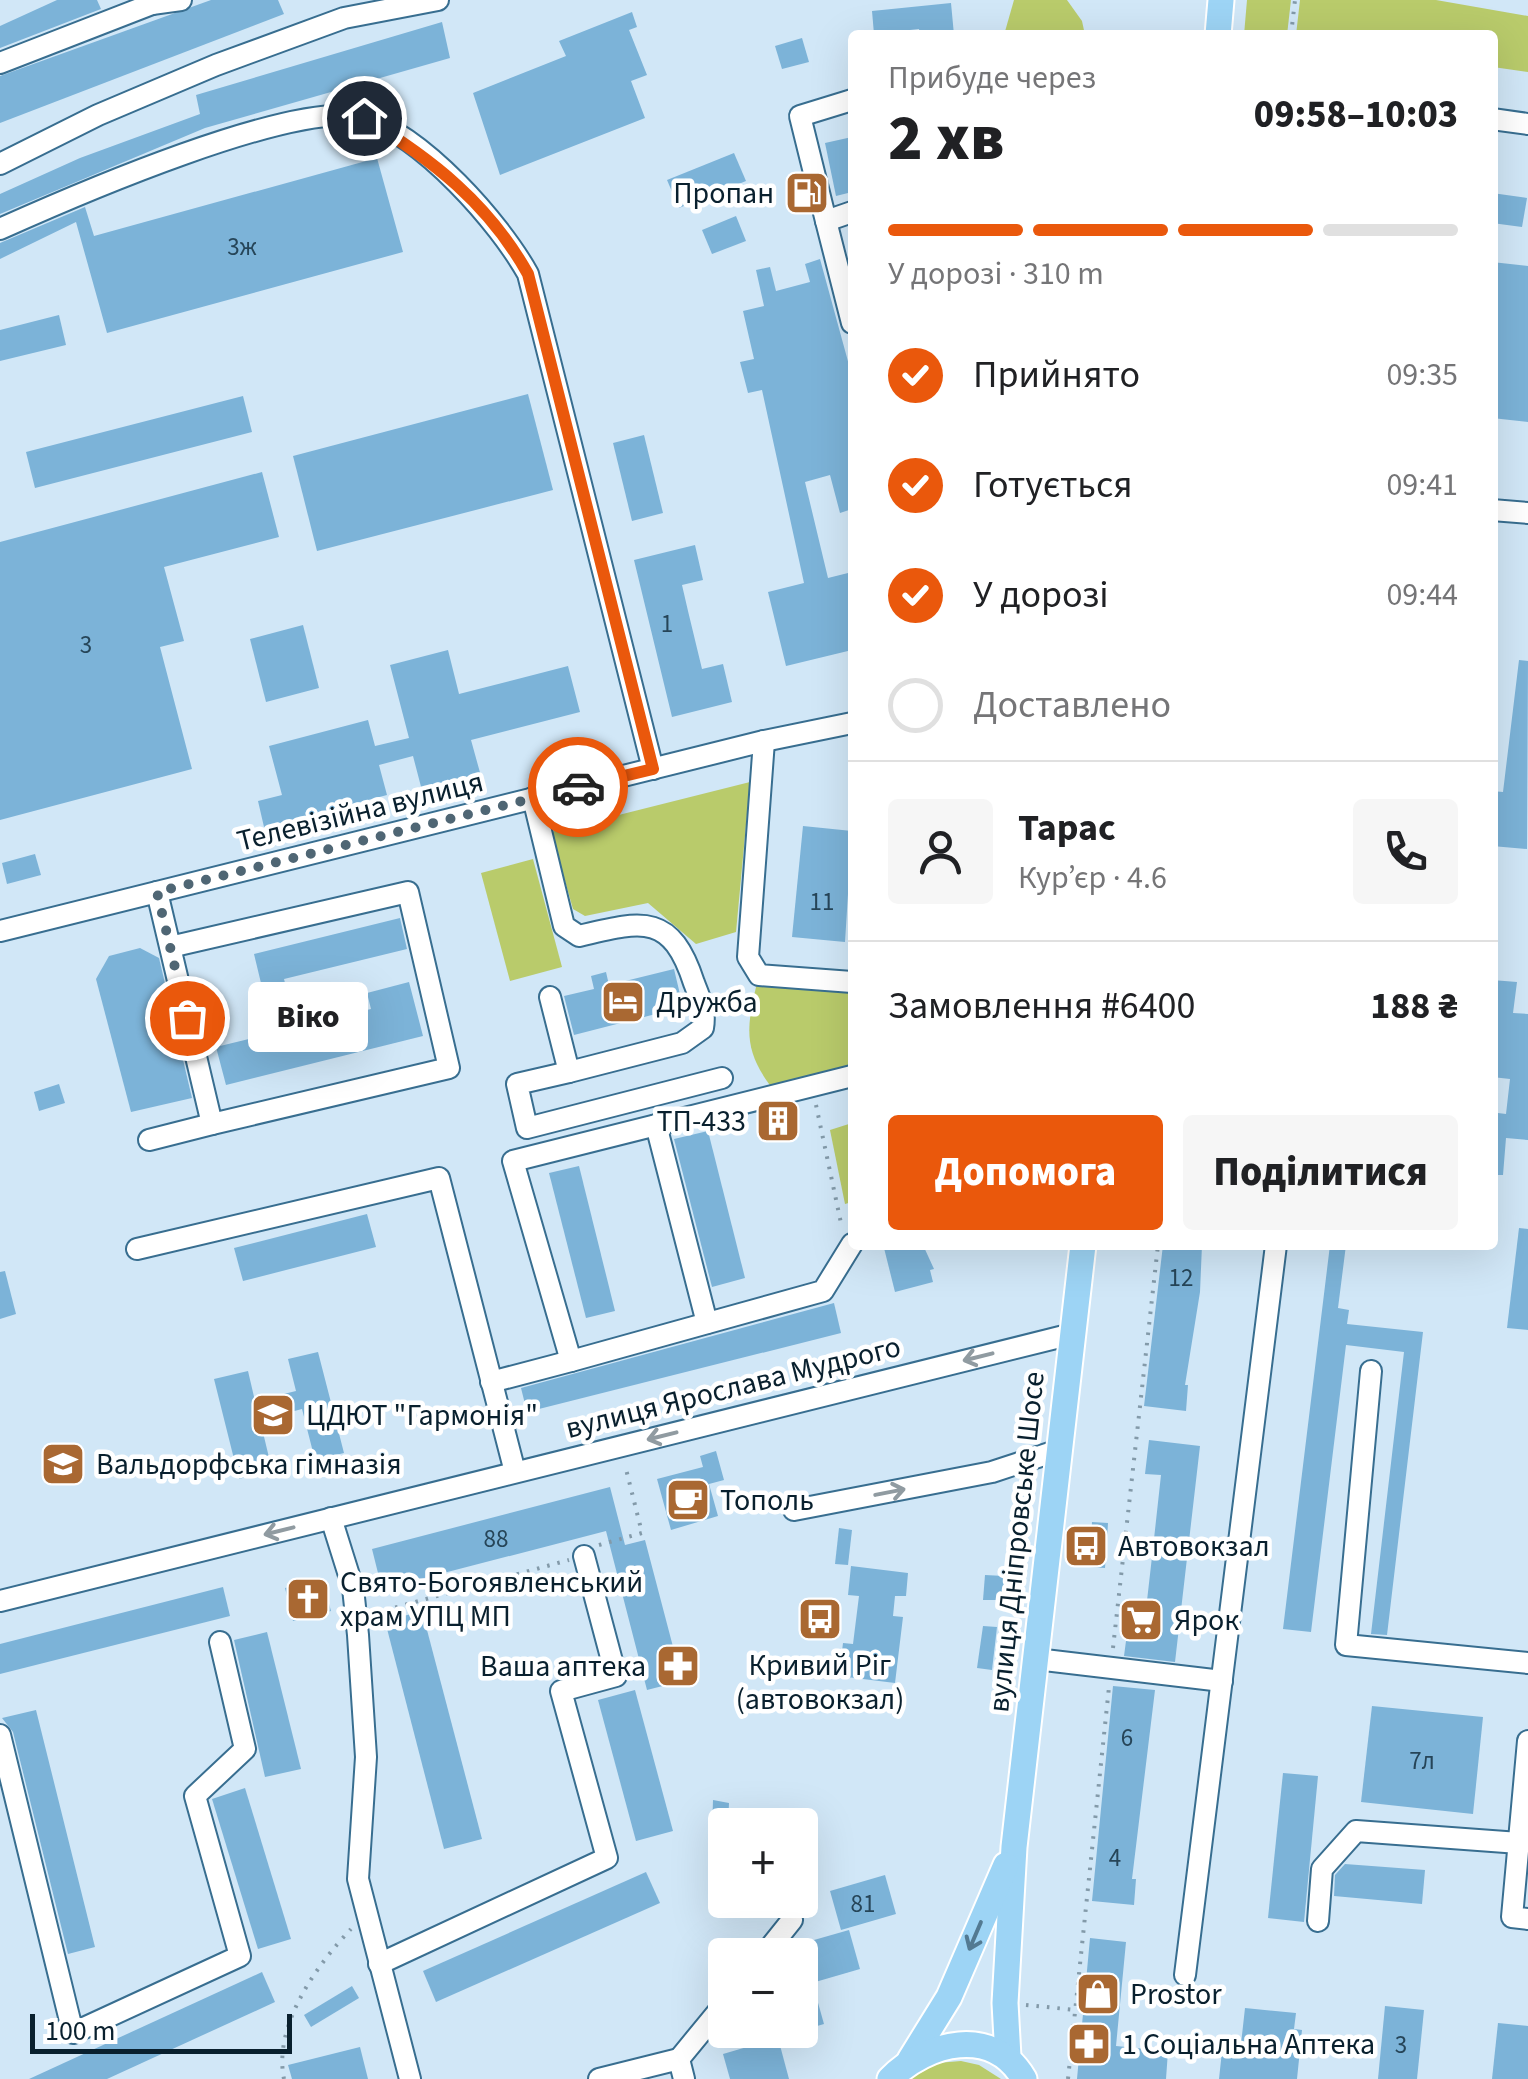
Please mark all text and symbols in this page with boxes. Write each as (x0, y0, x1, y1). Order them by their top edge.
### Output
text: Прибуде через (888, 55, 1096, 101)
pin (322, 76, 407, 161)
text: 09:58–10:03 (1254, 88, 1458, 142)
icon: home (337, 91, 392, 146)
text: 2 хв (888, 92, 1005, 185)
fuel station icon: Пропан (784, 170, 830, 216)
place label: Пропан (673, 172, 774, 215)
house number: 3ж (227, 229, 257, 265)
text: У дорозі · 310 m (888, 251, 1104, 297)
icon: check (888, 348, 943, 403)
text: Прийнято (973, 348, 1140, 402)
text: 09:35 (1386, 352, 1458, 398)
icon: check (888, 458, 943, 513)
text: Готується (973, 458, 1133, 512)
text: 09:41 (1386, 462, 1458, 508)
icon: check (888, 568, 943, 623)
text: У дорозі (973, 568, 1109, 622)
text: 09:44 (1386, 572, 1458, 618)
house number: 1 (661, 606, 673, 642)
house number: 3 (80, 627, 92, 663)
text: Доставлено (973, 678, 1171, 732)
courier (528, 737, 628, 837)
street label: Телевізійна вулиця (232, 760, 488, 863)
icon: car (551, 760, 606, 815)
button: person (888, 799, 993, 904)
button: phone (1353, 799, 1458, 904)
text: Тарас (1018, 801, 1116, 855)
text: Кур’єр · 4.6 (1018, 855, 1167, 901)
house number: 11 (810, 884, 834, 920)
pin (145, 976, 230, 1061)
hotel icon: Дружба (600, 979, 646, 1025)
text: Замовлення #6400 (888, 979, 1195, 1033)
text: 188 ₴ (1370, 979, 1458, 1033)
place label: Дружба (656, 981, 758, 1024)
callout: Віко (247, 983, 367, 1053)
icon: bag (160, 991, 215, 1046)
text: Віко (276, 994, 340, 1040)
building icon: ТП-433 (755, 1098, 801, 1144)
place label: ТП-433 (657, 1100, 746, 1143)
button: Допомога (888, 1115, 1163, 1230)
button: Поділитися (1183, 1115, 1458, 1230)
house number: 12 (1169, 1260, 1193, 1296)
street label: вулиця Ярослава Мудрого (561, 1325, 905, 1450)
one-way arrow (963, 1349, 995, 1367)
street label: вулиця Дніпровське Шосе (977, 1370, 1056, 1715)
school or university icon: ЦДЮТ "Гармонія" (250, 1392, 296, 1438)
place label: ЦДЮТ "Гармонія" (306, 1394, 538, 1437)
one-way arrow (647, 1427, 678, 1446)
school or university icon: Вальдорфська гімназія (40, 1441, 86, 1487)
place label: Вальдорфська гімназія (96, 1443, 402, 1486)
cafe icon: Тополь (665, 1477, 711, 1523)
place label: Тополь (720, 1479, 814, 1522)
one-way arrow (873, 1481, 905, 1500)
house number: 88 (484, 1521, 508, 1557)
one-way arrow (264, 1523, 296, 1541)
bus stop icon: Автовокзал (1063, 1523, 1109, 1569)
place label: Автовокзал (1118, 1525, 1270, 1568)
place label: Свято-Богоявленський храм УПЦ МП (340, 1561, 643, 1638)
church icon: Свято-Богоявленський храм УПЦ МП (285, 1576, 331, 1622)
bus stop icon: Кривий Ріг (автовокзал) (797, 1596, 843, 1642)
supermarket icon: Ярок (1118, 1597, 1164, 1643)
place label: Ярок (1174, 1599, 1239, 1642)
pharmacy icon: Ваша аптека (655, 1643, 701, 1689)
place label: Кривий Ріг (автовокзал) (736, 1644, 904, 1721)
place label: Ваша аптека (480, 1645, 646, 1688)
house number: 6 (1121, 1720, 1133, 1756)
house number: 7л (1409, 1743, 1435, 1779)
map controls (708, 1808, 818, 2048)
button: + (708, 1808, 818, 1918)
house number: 4 (1109, 1840, 1121, 1876)
house number: 81 (851, 1886, 875, 1922)
one-way arrow (965, 1920, 983, 1951)
button: − (708, 1938, 818, 2048)
shop icon: Prostor (1075, 1971, 1121, 2017)
place label: Prostor (1130, 1973, 1222, 2016)
scale bar (30, 2009, 292, 2054)
text: 100 m (45, 2011, 116, 2051)
pharmacy icon: 1 Соціальна Аптека (1066, 2021, 1112, 2067)
place label: 1 Соціальна Аптека (1122, 2023, 1375, 2066)
house number: 3 (1395, 2027, 1407, 2063)

